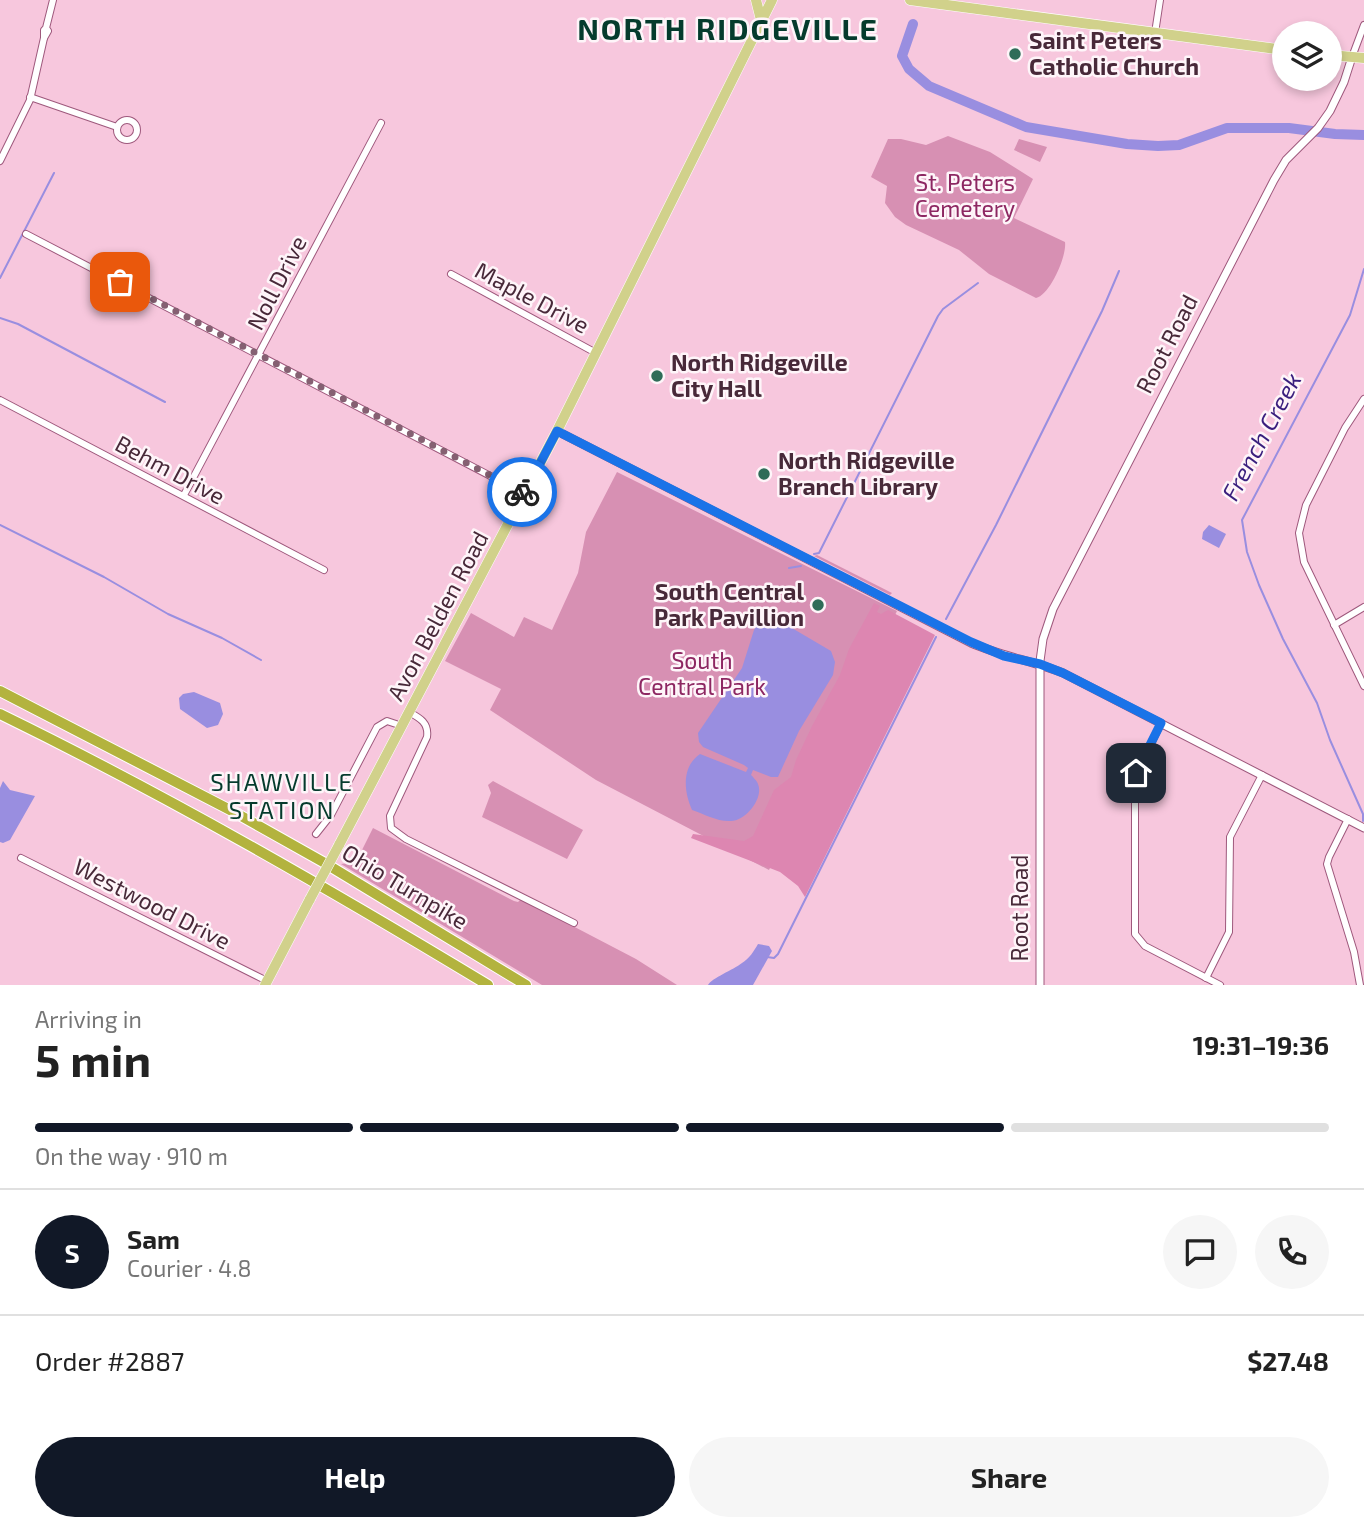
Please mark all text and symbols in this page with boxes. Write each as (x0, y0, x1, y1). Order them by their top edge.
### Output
district label: NORTH RIDGEVILLE (577, 10, 879, 46)
map controls (1272, 21, 1342, 91)
button: layers (1272, 21, 1342, 91)
place label: Saint Peters Catholic Church (1029, 26, 1199, 80)
marker: Saint Peters Catholic Church (1007, 46, 1023, 62)
park label: St. Peters Cemetery (915, 168, 1015, 222)
street label: Noll Drive (240, 231, 312, 334)
pin (90, 252, 150, 312)
street label: Maple Drive (471, 255, 594, 339)
icon: bag (101, 263, 139, 301)
street label: Root Road (1129, 289, 1203, 398)
place label: North Ridgeville City Hall (671, 348, 848, 402)
water label: French Creek (1215, 367, 1306, 505)
marker: North Ridgeville City Hall (649, 368, 665, 384)
street label: Behm Drive (111, 429, 230, 510)
place label: North Ridgeville Branch Library (778, 446, 955, 500)
courier (487, 457, 557, 527)
marker: North Ridgeville Branch Library (756, 466, 772, 482)
icon: bike (503, 473, 541, 511)
street label: Avon Belden Road (381, 526, 494, 705)
place label: South Central Park Pavillion (654, 577, 804, 631)
marker: South Central Park Pavillion (810, 597, 826, 613)
park label: South Central Park (638, 646, 766, 700)
pin (1106, 743, 1166, 803)
icon: home (1117, 754, 1155, 792)
district label: SHAWVILLE STATION (210, 767, 354, 824)
street label: Ohio Turnpike (337, 838, 474, 935)
street label: Westwood Drive (69, 852, 235, 955)
street label: Root Road (1005, 854, 1033, 962)
text: Arriving in (35, 1005, 142, 1033)
text: 19:31–19:36 (1193, 1029, 1329, 1060)
text: 5 min (35, 1031, 151, 1086)
text: On the way · 910 m (35, 1142, 228, 1170)
button: chat (1163, 1215, 1237, 1289)
button: phone (1255, 1215, 1329, 1289)
text: Sam (127, 1223, 180, 1254)
text: S (64, 1237, 80, 1268)
text: Courier · 4.8 (127, 1254, 251, 1282)
text: Order #2887 (35, 1345, 184, 1376)
text: $27.48 (1247, 1345, 1329, 1376)
button: Help (35, 1437, 675, 1517)
button: Share (689, 1437, 1329, 1517)

